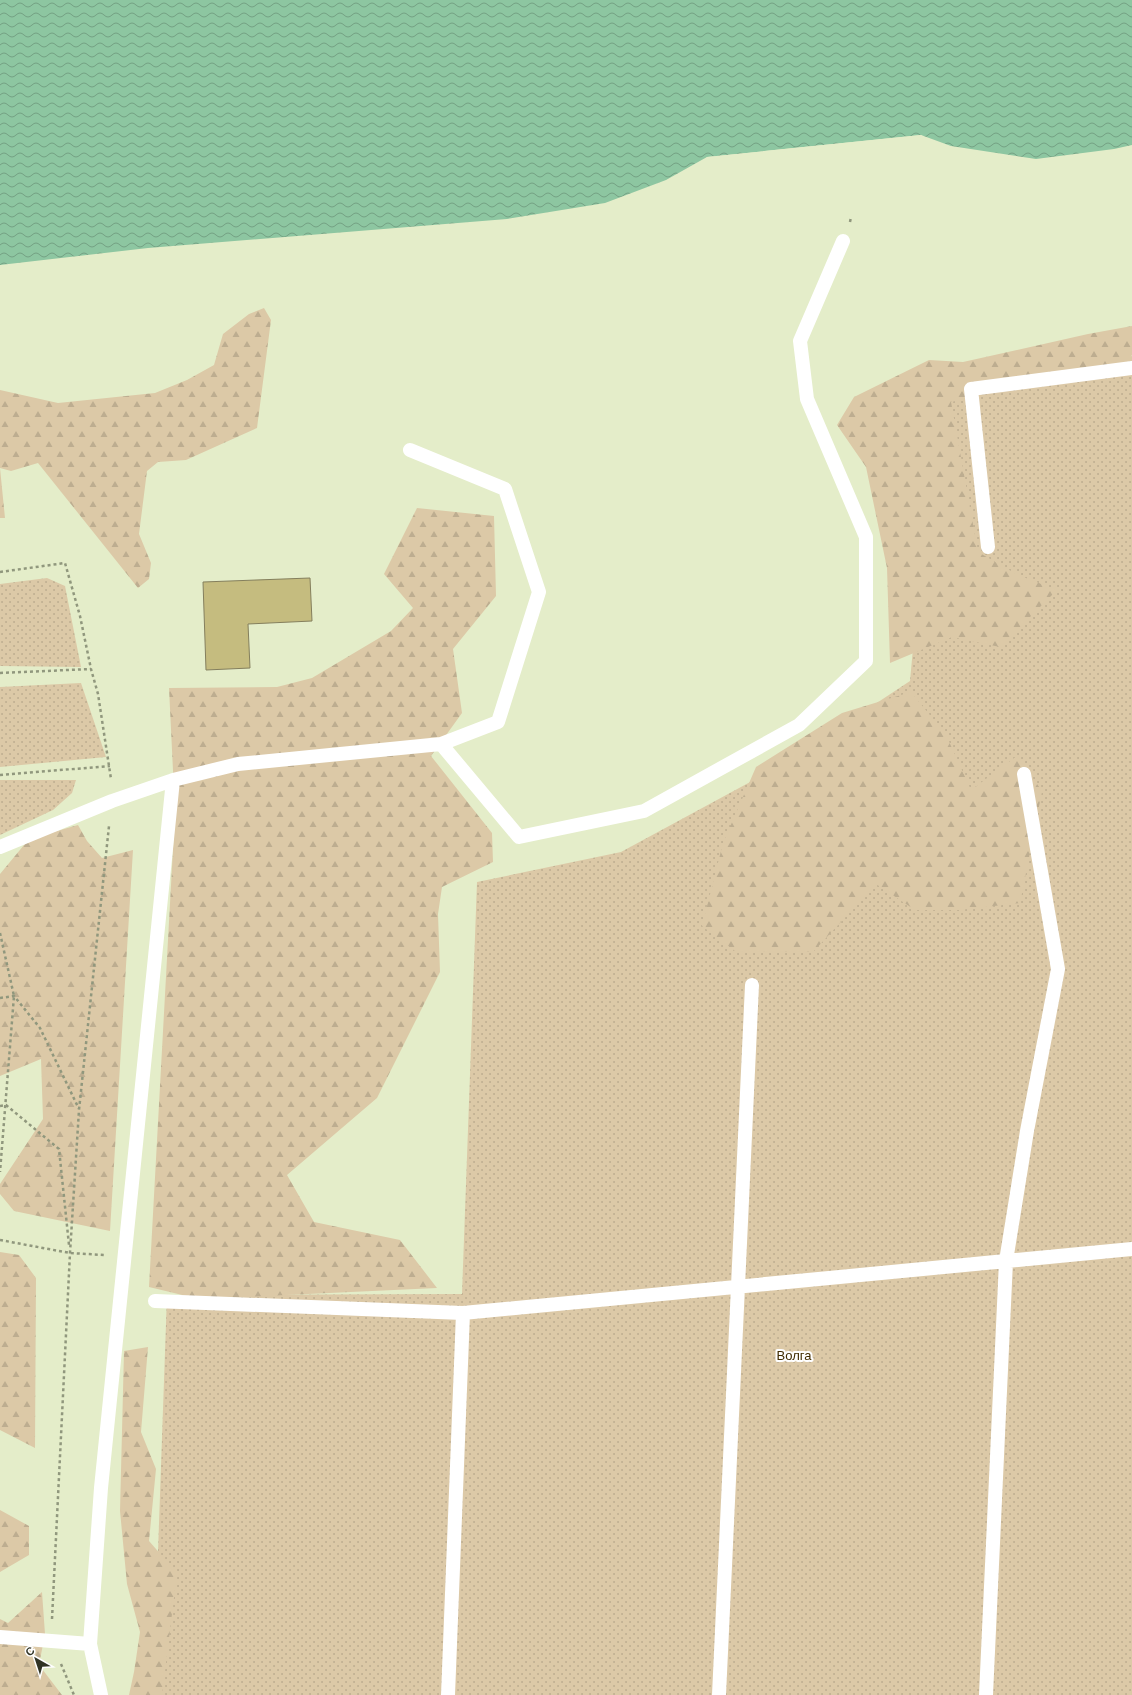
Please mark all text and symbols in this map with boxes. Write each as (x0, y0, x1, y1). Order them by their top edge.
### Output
park label: Волга (777, 1348, 812, 1363)
north arrow (16, 1639, 56, 1679)
text: С (23, 1644, 37, 1658)

